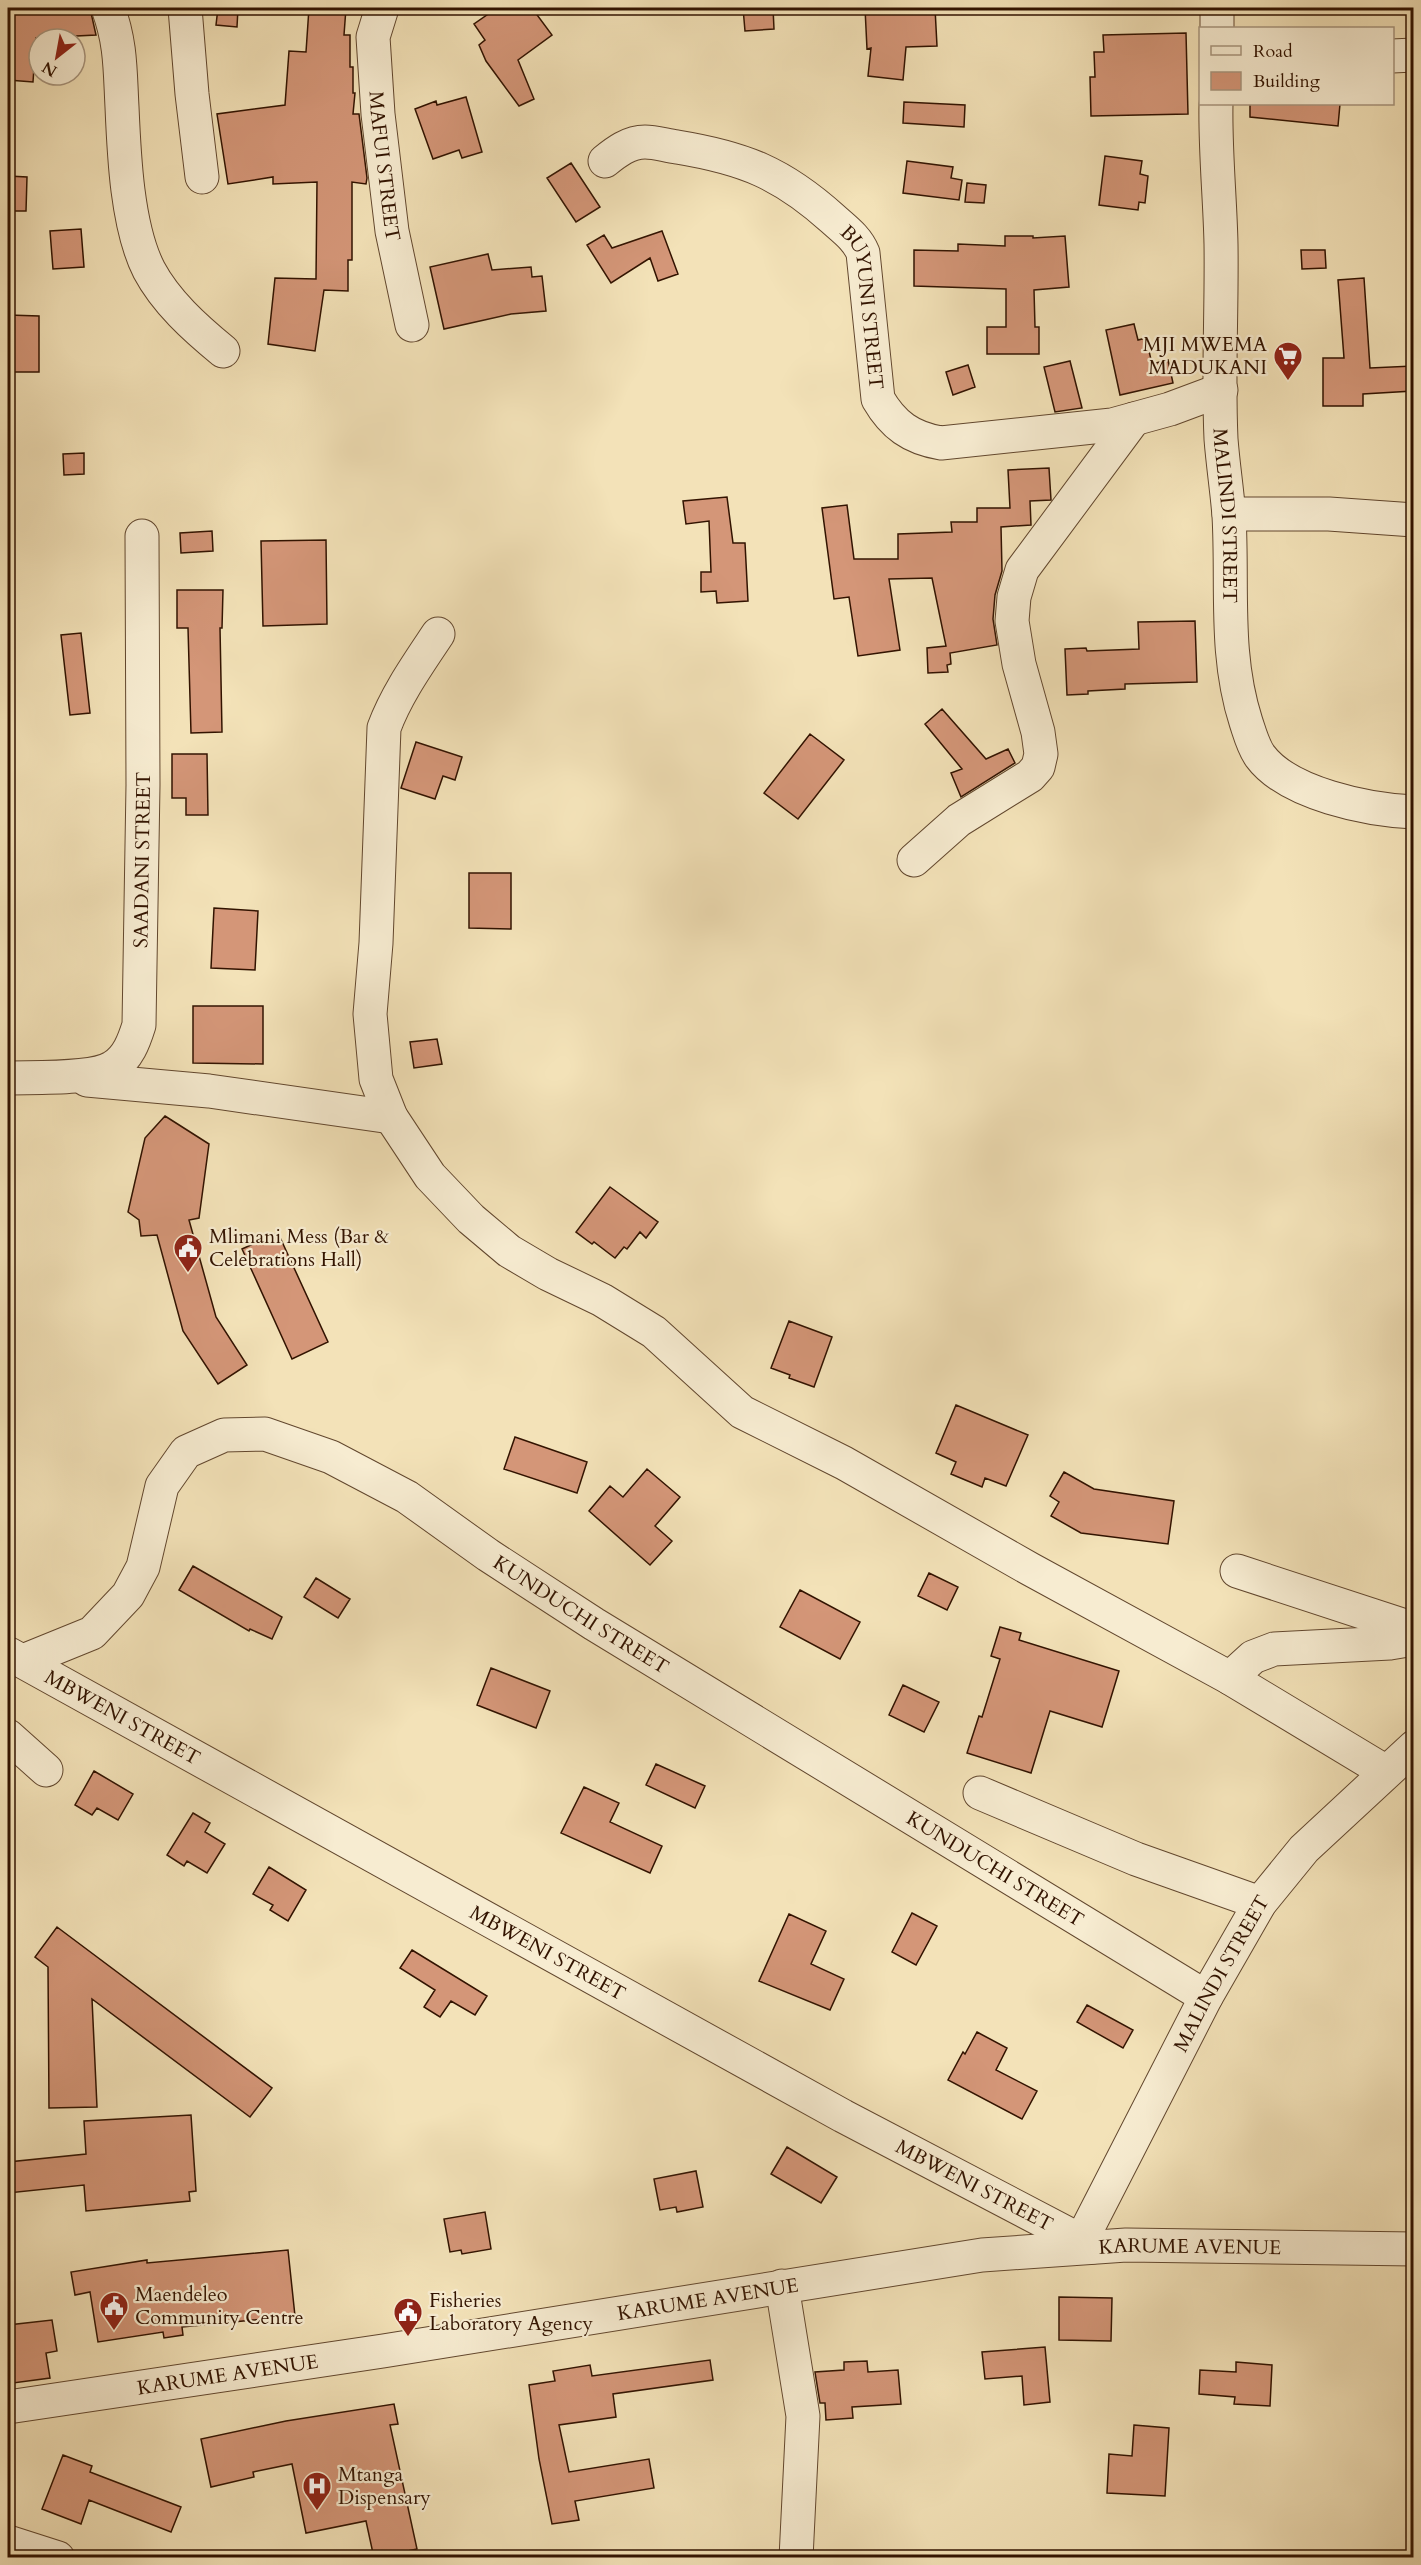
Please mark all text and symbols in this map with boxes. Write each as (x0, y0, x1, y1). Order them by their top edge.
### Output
north arrow (27, 27, 87, 87)
legend (1199, 27, 1394, 105)
text: Road (1253, 39, 1293, 64)
text: N (38, 56, 61, 82)
text: Building (1253, 69, 1321, 94)
street label: MAFUI STREET (363, 90, 407, 244)
street label: BUYUNI STREET (834, 219, 890, 391)
place label: MJI MWEMA MADUKANI (1143, 331, 1268, 381)
supermarket icon: MJI MWEMA MADUKANI (1272, 340, 1304, 382)
street label: MALINDI STREET (1207, 428, 1243, 604)
street label: SAADANI STREET (127, 772, 157, 948)
place label: Mlimani Mess (Bar & Celebrations Hall) (209, 1223, 389, 1273)
public building icon: Mlimani Mess (Bar & Celebrations Hall) (172, 1232, 204, 1274)
street label: KUNDUCHI STREET (488, 1549, 674, 1681)
street label: MBWENI STREET (40, 1663, 205, 1772)
street label: KUNDUCHI STREET (901, 1805, 1089, 1934)
street label: MALINDI STREET (1167, 1890, 1276, 2057)
street label: MBWENI STREET (465, 1899, 631, 2007)
street label: MBWENI STREET (891, 2133, 1058, 2238)
street label: KARUME AVENUE (1098, 2232, 1281, 2261)
street label: KARUME AVENUE (615, 2272, 800, 2327)
place label: Maendeleo Community Centre (135, 2281, 304, 2331)
place label: Fisheries Laboratory Agency (429, 2287, 594, 2337)
public building icon: Maendeleo Community Centre (98, 2290, 130, 2332)
public building icon: Fisheries Laboratory Agency (392, 2296, 424, 2338)
street label: KARUME AVENUE (135, 2348, 320, 2402)
place label: Mtanga Dispensary (338, 2461, 431, 2511)
hospital icon: Mtanga Dispensary (301, 2470, 333, 2512)

